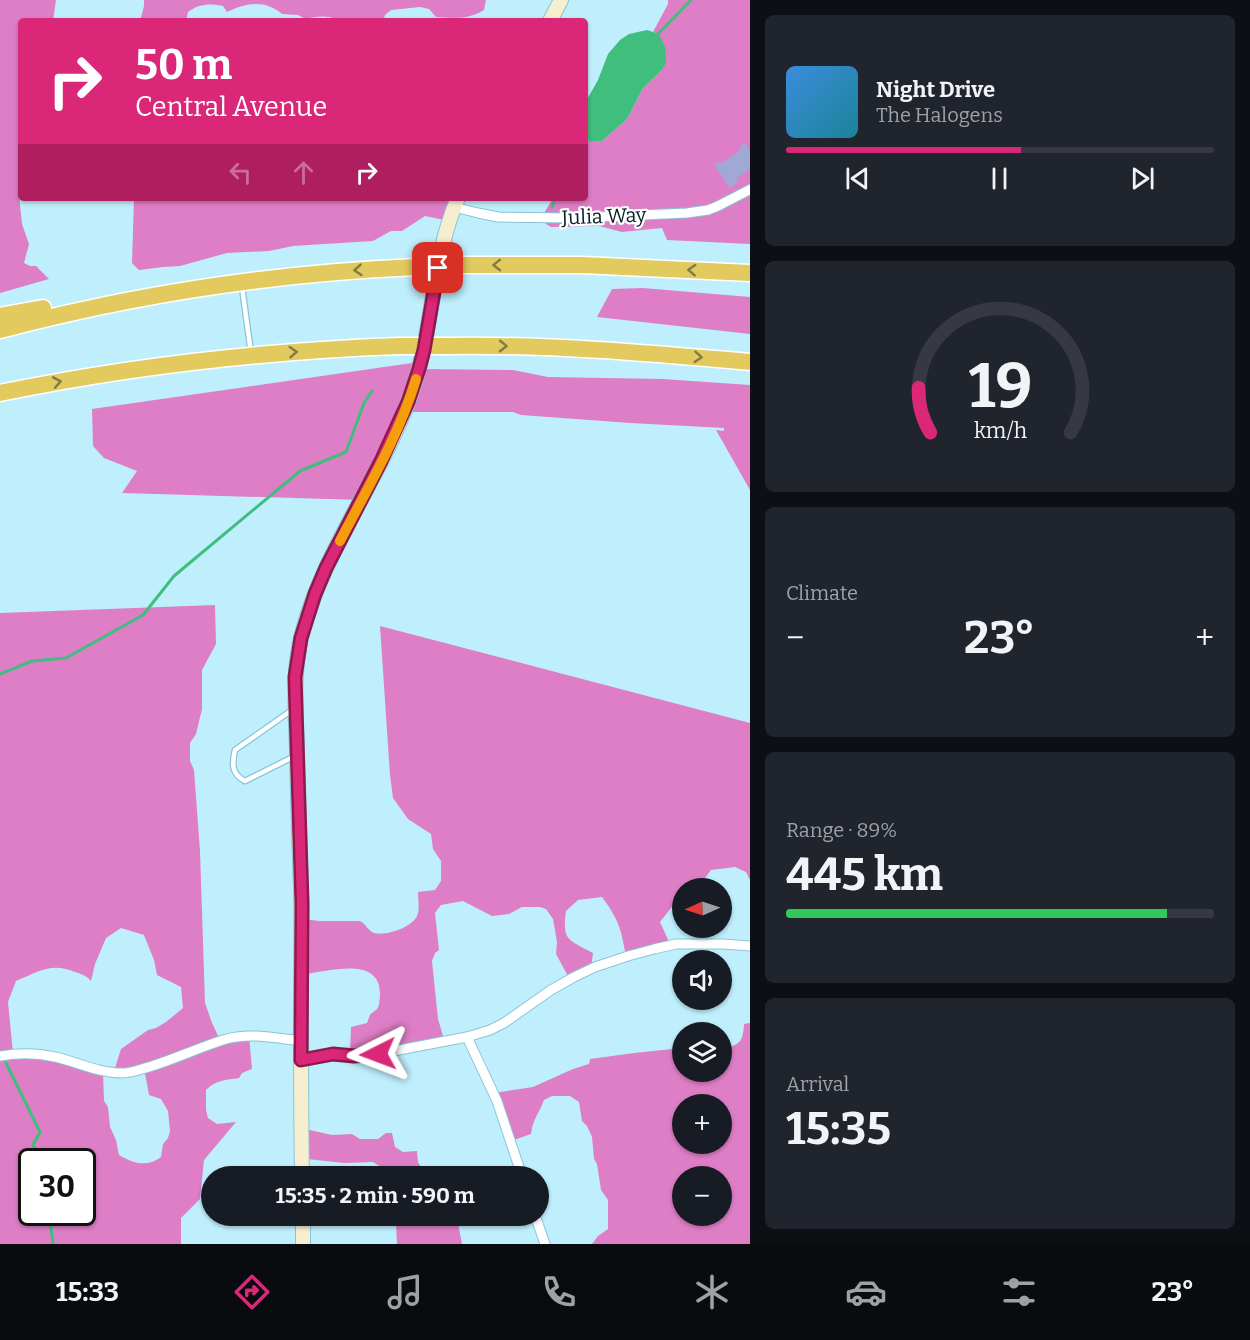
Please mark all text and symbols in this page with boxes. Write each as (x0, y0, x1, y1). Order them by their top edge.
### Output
text: 50 m (135, 40, 232, 90)
icon: right (36, 42, 114, 120)
text: Night Drive (876, 76, 995, 103)
text: Central Avenue (135, 91, 327, 123)
text: The Halogens (876, 103, 1003, 127)
icon: left (224, 156, 257, 189)
icon: ahead (287, 156, 320, 189)
icon: right (350, 156, 383, 189)
icon: previous (841, 162, 874, 195)
icon: pause (983, 162, 1016, 195)
icon: next (1126, 162, 1159, 195)
street label: Julia Way (560, 203, 647, 230)
pin (412, 242, 463, 293)
icon: arrive (421, 251, 454, 284)
one-way arrow (493, 258, 502, 271)
one-way arrow (353, 264, 362, 277)
one-way arrow (688, 264, 697, 277)
one-way arrow (499, 339, 508, 352)
one-way arrow (288, 346, 297, 359)
text: 19 (968, 349, 1032, 424)
one-way arrow (693, 350, 702, 363)
one-way arrow (52, 376, 62, 389)
text: km/h (973, 419, 1027, 445)
text: Climate (786, 581, 858, 605)
text: 23° (964, 611, 1035, 665)
text: − (786, 618, 804, 658)
text: + (1195, 618, 1214, 658)
text: Range · 89% (786, 818, 897, 842)
text: 445 km (786, 848, 943, 902)
north arrow (672, 878, 732, 938)
map controls (672, 878, 732, 1226)
button: sound (672, 950, 732, 1010)
position arrow (346, 1022, 410, 1086)
button: layers (672, 1022, 732, 1082)
text: Arrival (786, 1072, 849, 1096)
button: + (672, 1094, 732, 1154)
text: 15:35 (786, 1102, 891, 1156)
speed limit sign: 30 (18, 1148, 96, 1226)
button: − (672, 1166, 732, 1226)
text: 15:35 · 2 min · 590 m (275, 1182, 475, 1209)
icon: directions (231, 1271, 273, 1313)
icon: music (384, 1271, 426, 1313)
icon: phone (538, 1271, 580, 1313)
icon: climate (691, 1271, 733, 1313)
icon: car (845, 1271, 887, 1313)
icon: filters (998, 1271, 1040, 1313)
text: 15:33 (56, 1276, 119, 1308)
text: 23° (1152, 1276, 1194, 1308)

